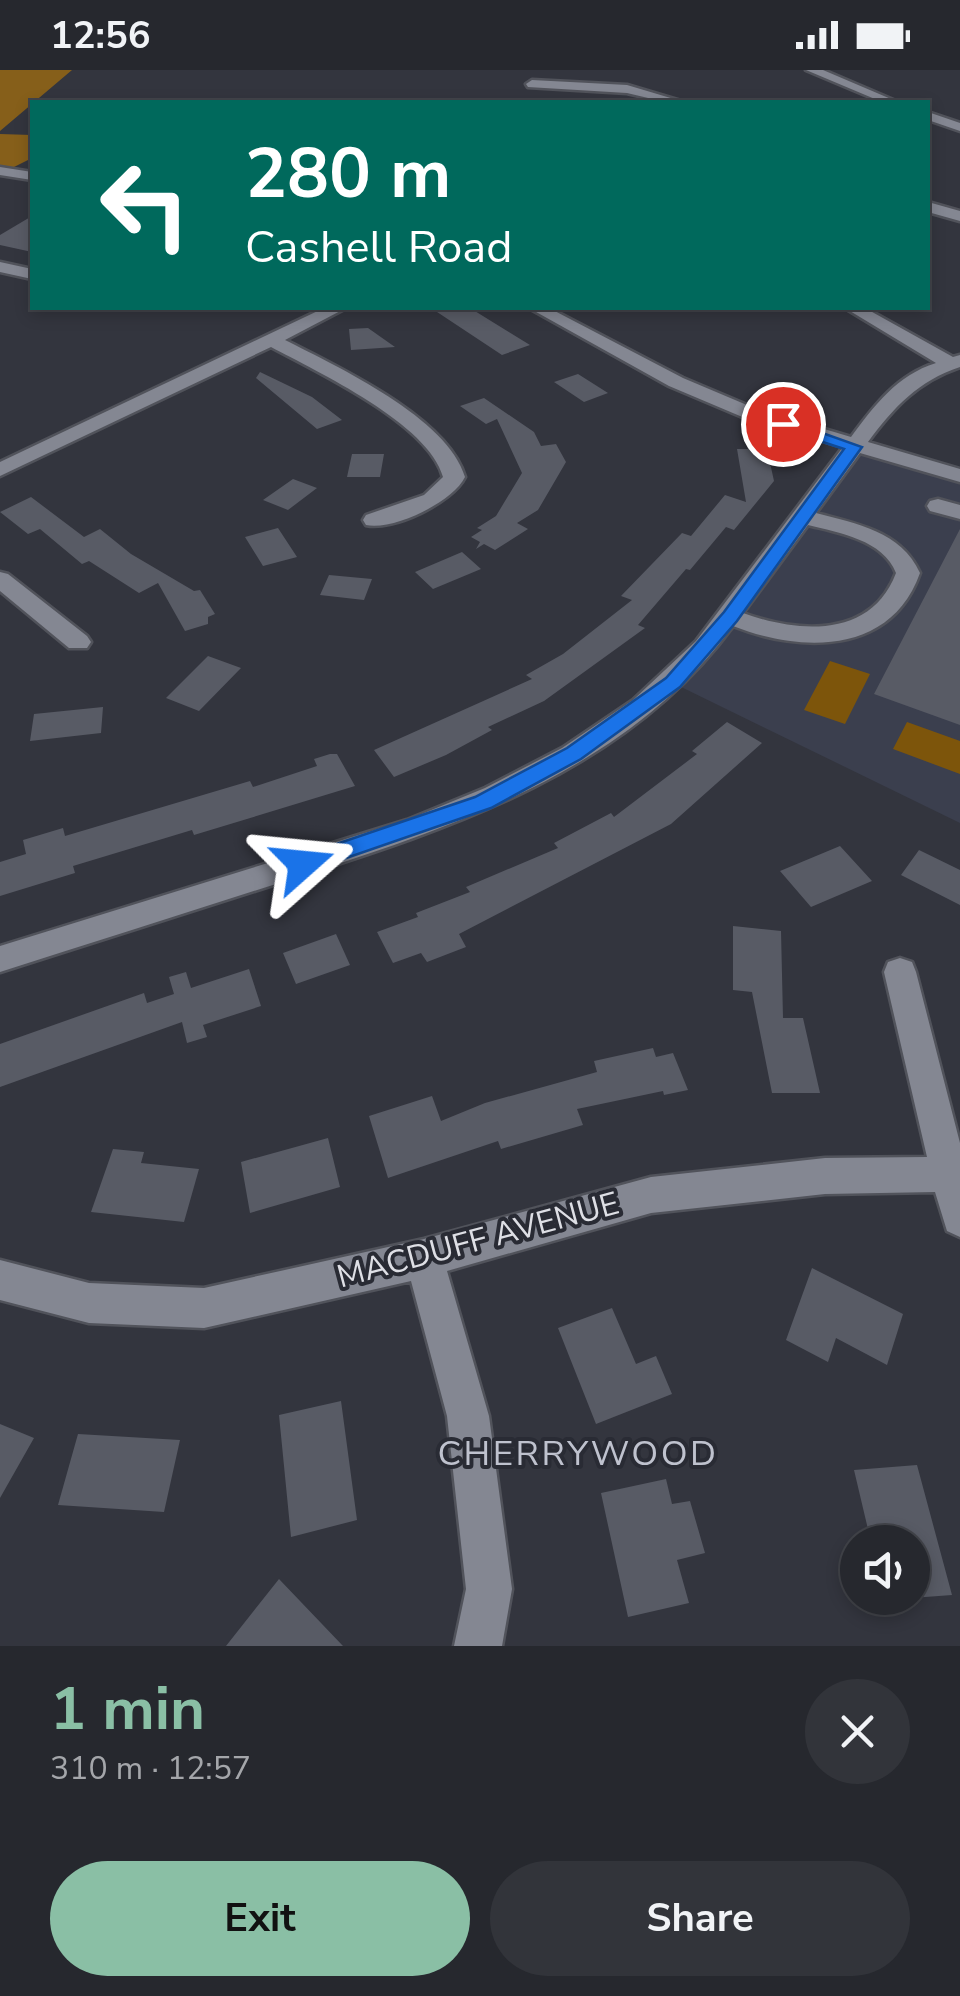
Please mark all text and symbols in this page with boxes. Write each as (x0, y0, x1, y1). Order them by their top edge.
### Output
text: 12:56 (50, 10, 151, 61)
text: 280 m (245, 126, 451, 222)
icon: left (80, 140, 210, 270)
text: Cashell Road (245, 217, 512, 278)
pin (741, 382, 826, 467)
icon: arrive (756, 397, 811, 452)
position arrow (251, 812, 355, 916)
street label: MACDUFF AVENUE (332, 1182, 624, 1298)
district label: CHERRYWOOD (438, 1430, 718, 1477)
map controls (840, 1525, 930, 1615)
button: sound (840, 1525, 930, 1615)
text: 1 min (50, 1668, 205, 1750)
button: close (805, 1679, 910, 1784)
text: 310 m · 12:57 (50, 1747, 251, 1790)
button: Exit (50, 1861, 470, 1976)
button: Share (490, 1861, 910, 1976)

